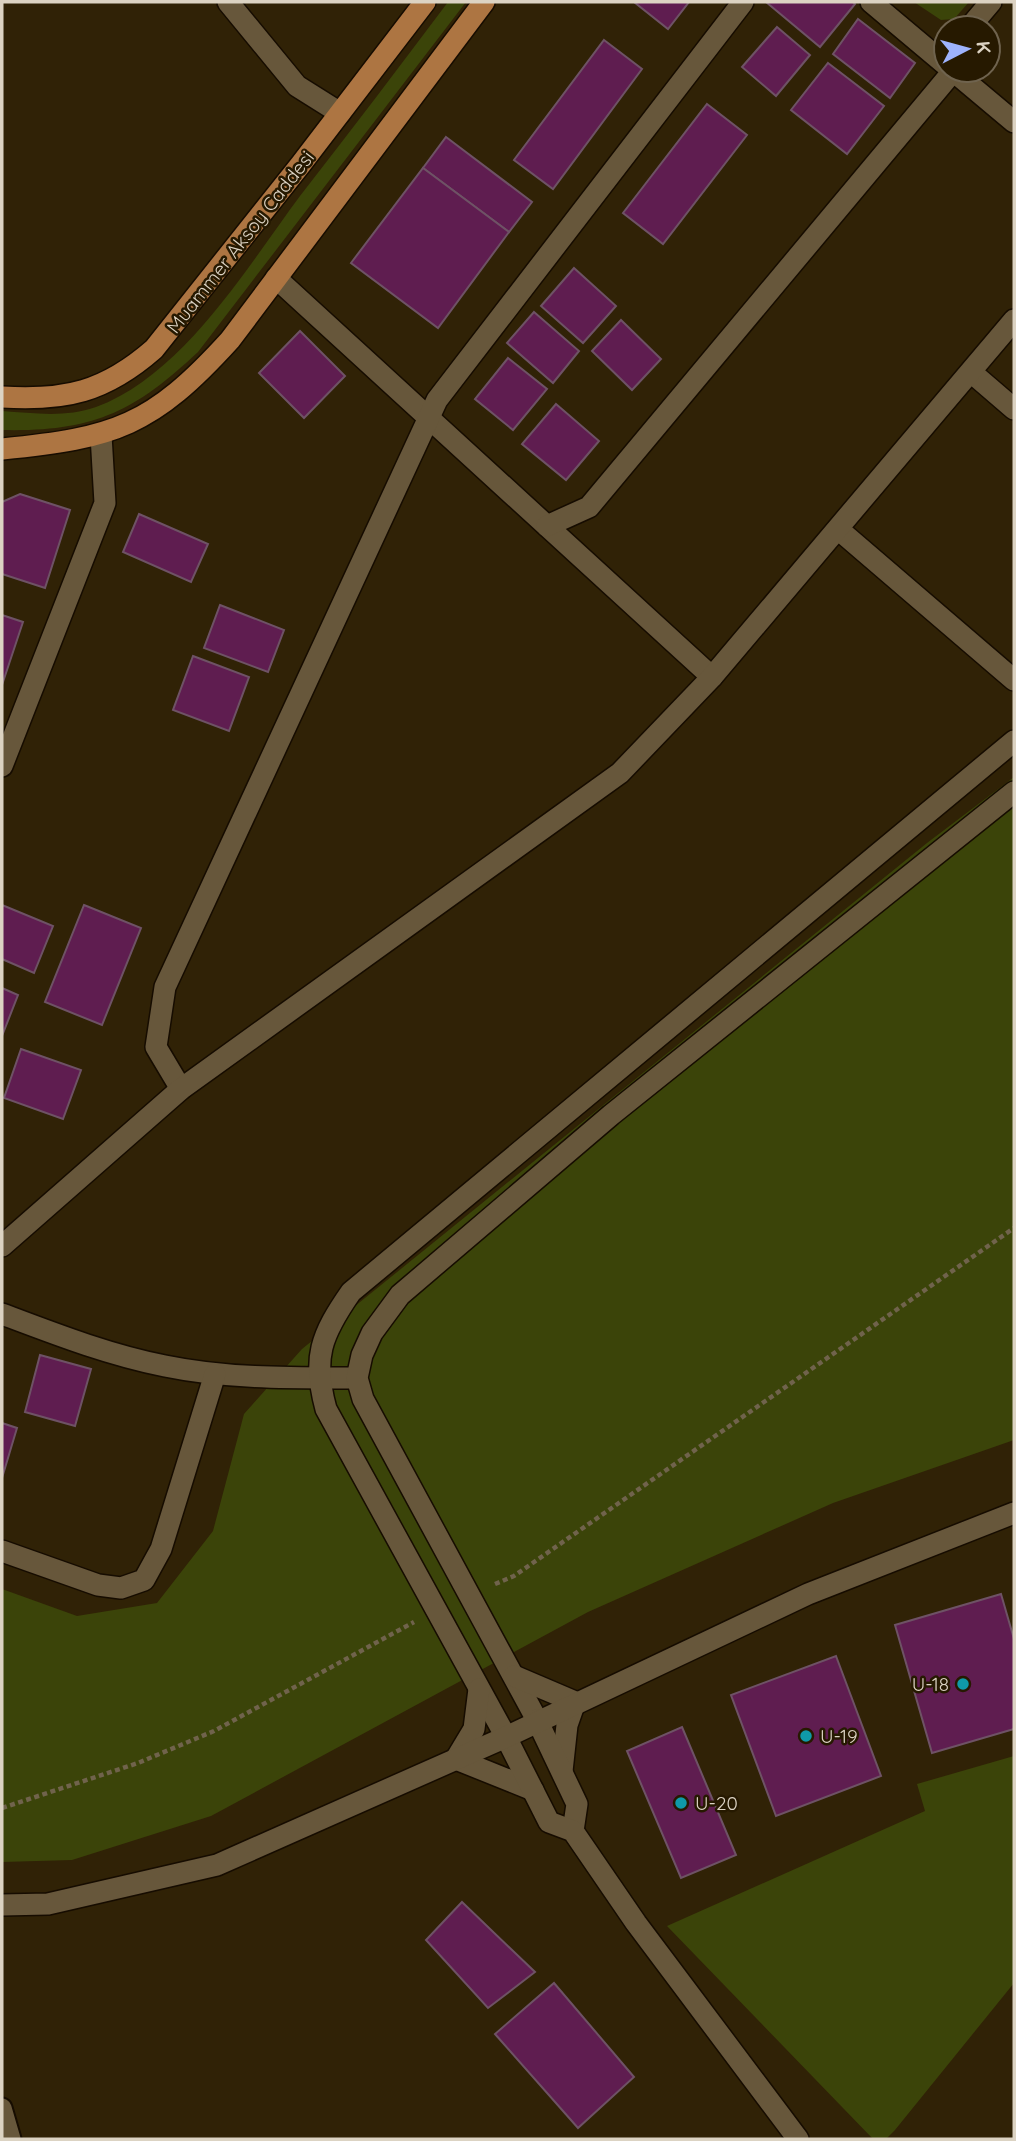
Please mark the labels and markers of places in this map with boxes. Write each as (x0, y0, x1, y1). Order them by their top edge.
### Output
place label: U-18 (912, 1672, 949, 1696)
marker: U-18 (955, 1676, 971, 1692)
place label: U-19 (820, 1724, 858, 1748)
marker: U-19 (798, 1728, 814, 1744)
place label: U-20 (695, 1791, 738, 1815)
marker: U-20 (673, 1795, 689, 1811)

